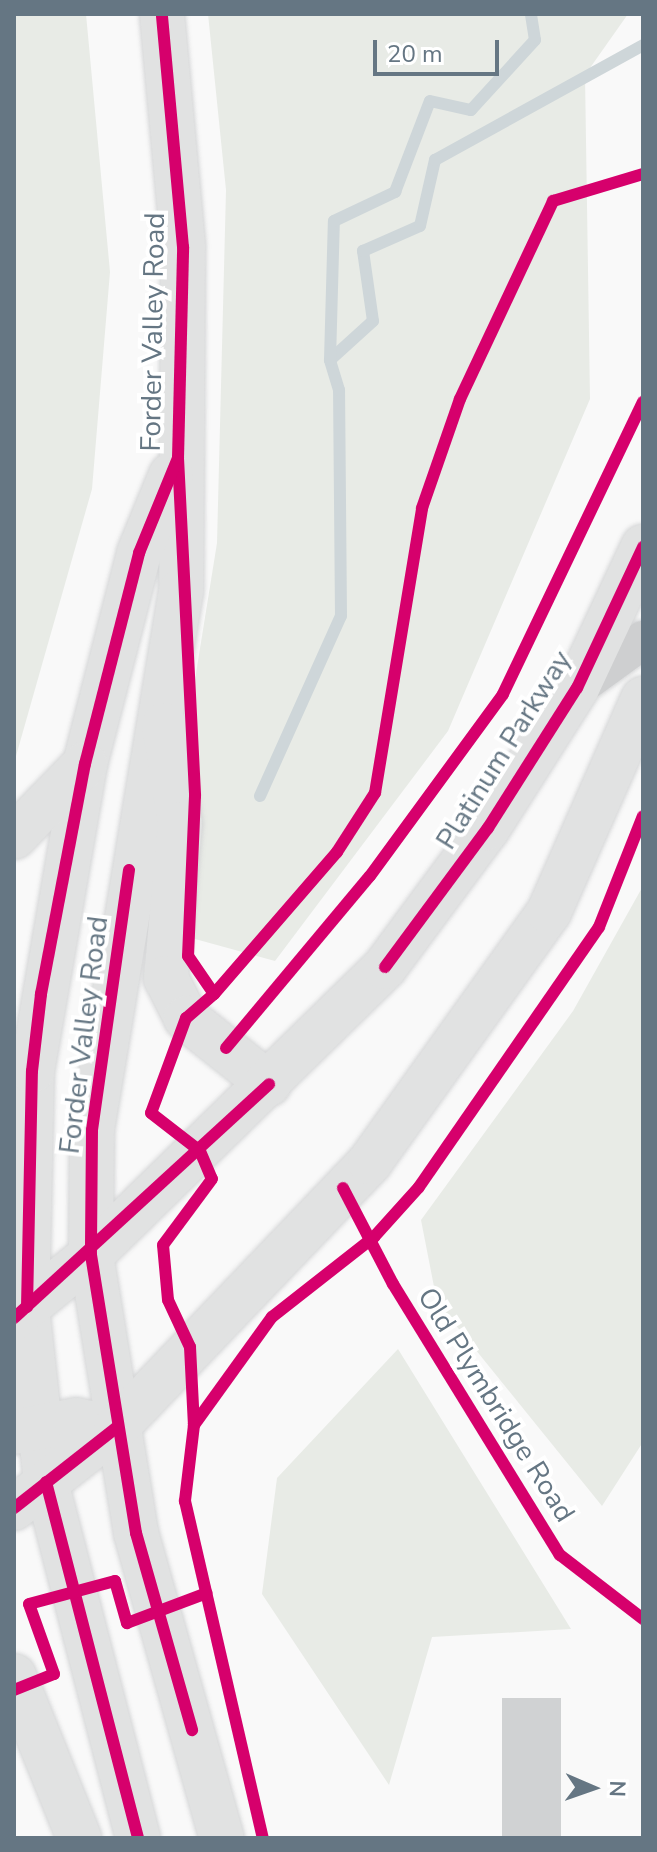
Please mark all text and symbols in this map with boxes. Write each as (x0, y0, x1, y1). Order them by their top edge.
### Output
scale bar (377, 24, 503, 74)
text: 20 m (387, 38, 443, 70)
street label: Forder Valley Road (134, 212, 172, 452)
street label: Platinum Parkway (429, 645, 579, 855)
street label: Forder Valley Road (53, 914, 115, 1156)
street label: Old Plymbridge Road (410, 1282, 582, 1528)
north arrow (553, 1748, 633, 1828)
text: N (602, 1780, 632, 1798)

